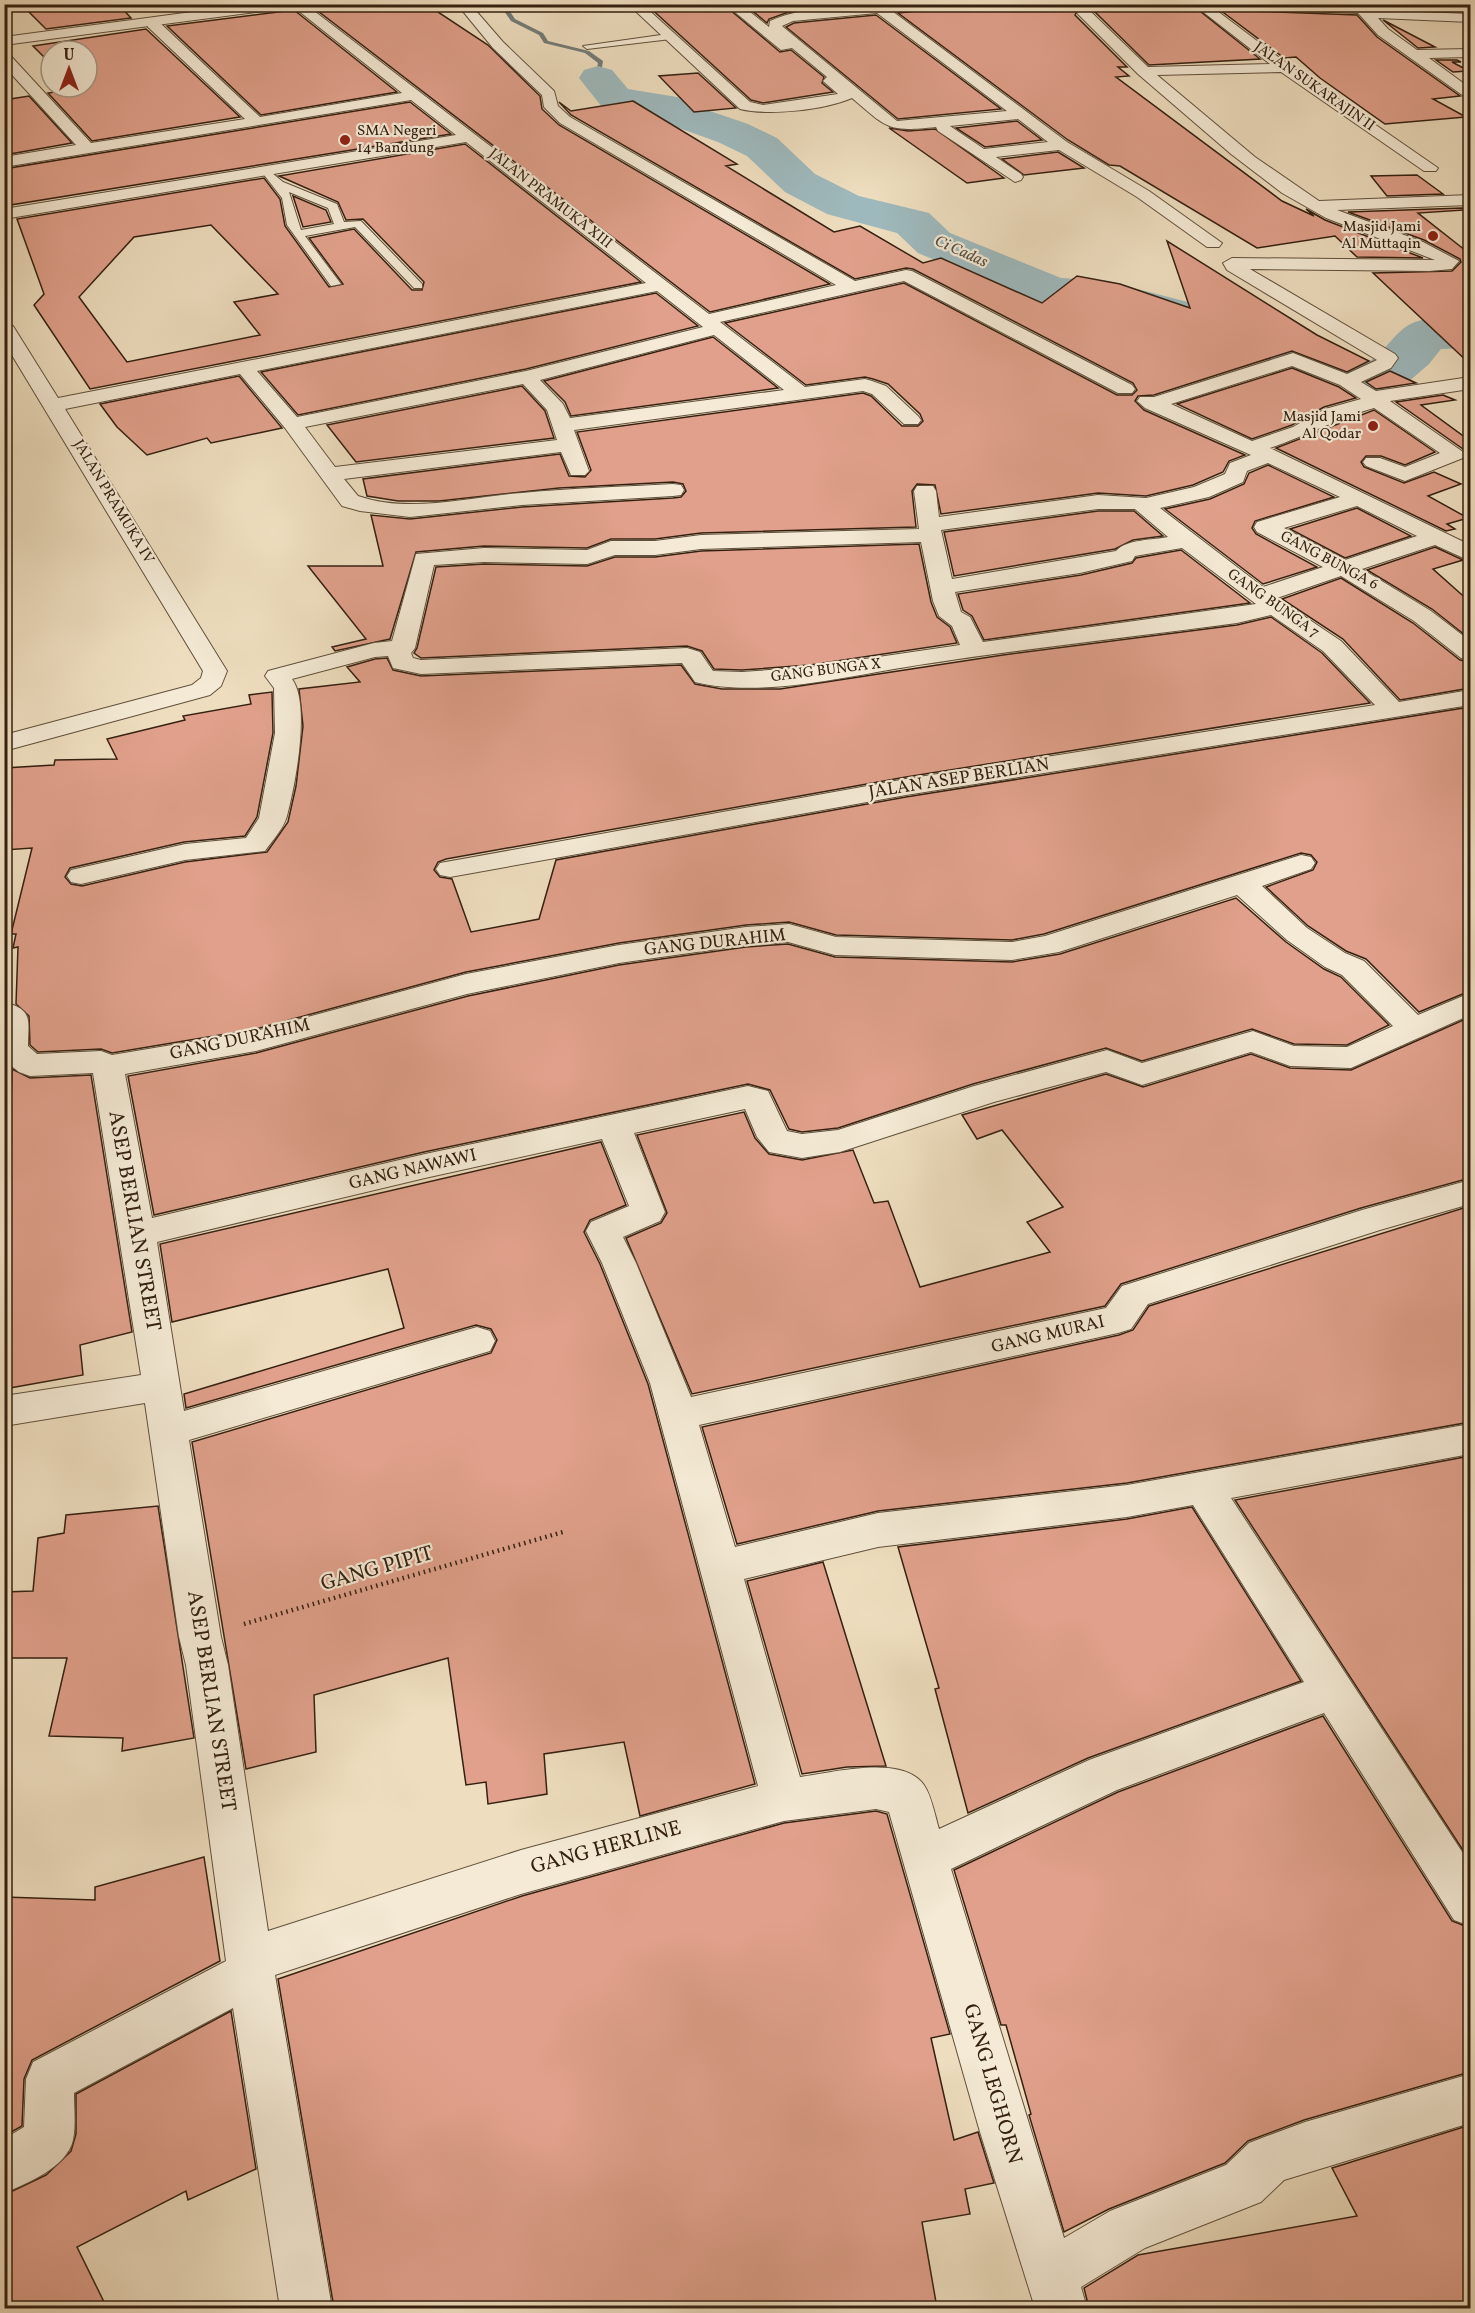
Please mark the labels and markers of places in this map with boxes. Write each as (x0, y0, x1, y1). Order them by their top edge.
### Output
place label: SMA Negeri 14 Bandung (357, 121, 437, 159)
marker: SMA Negeri 14 Bandung (338, 133, 352, 147)
place label: Masjid Jami Al Muttaqin (1341, 217, 1421, 255)
marker: Masjid Jami Al Muttaqin (1426, 229, 1440, 243)
place label: Masjid Jami Al Qodar (1283, 407, 1361, 445)
marker: Masjid Jami Al Qodar (1366, 419, 1380, 433)

